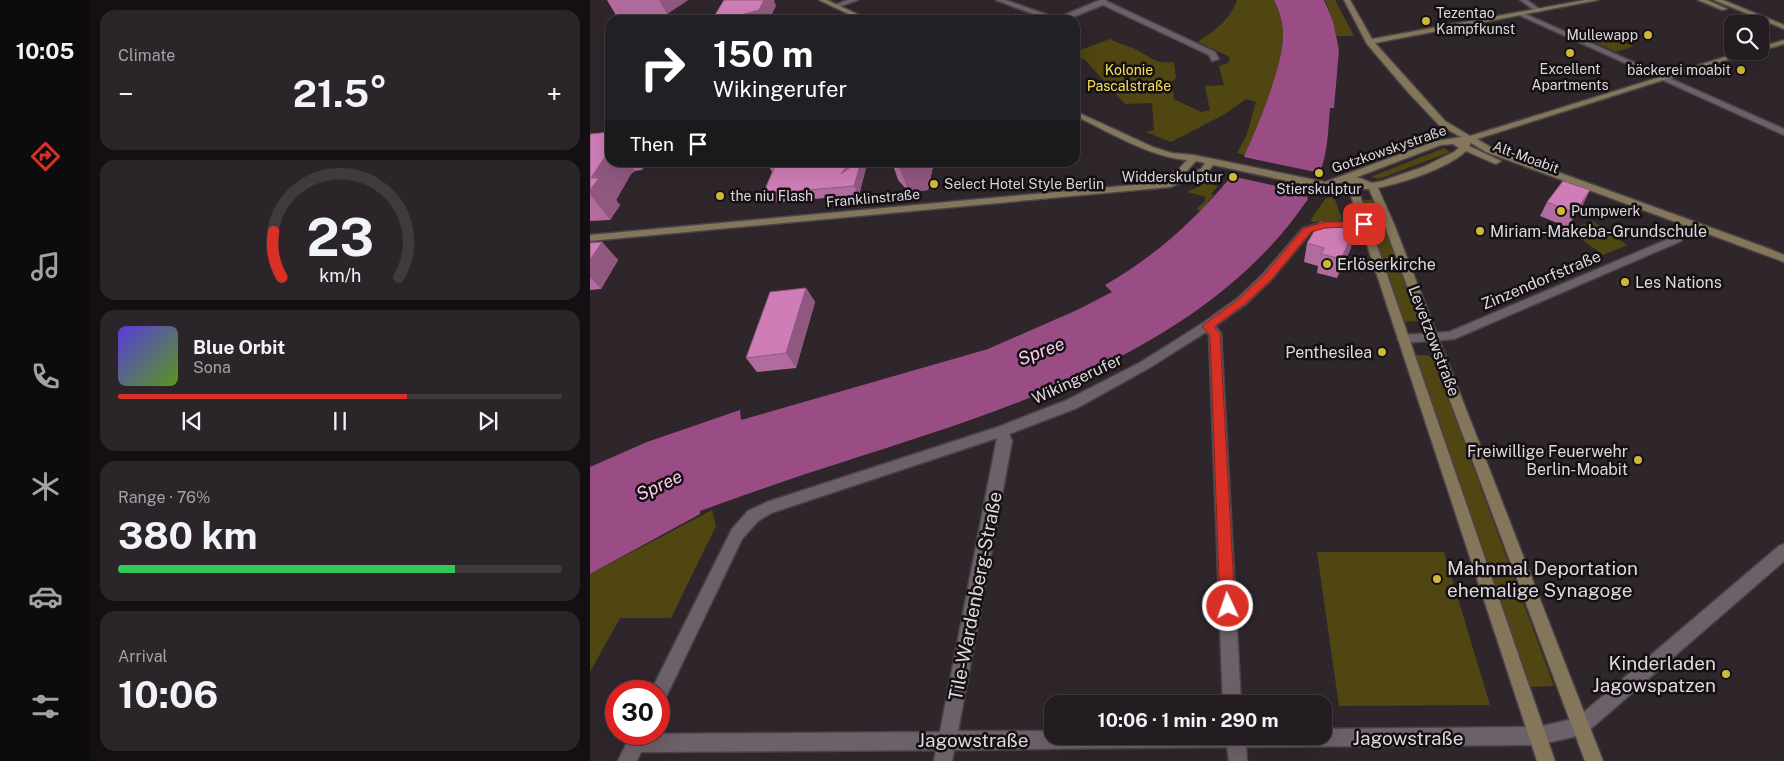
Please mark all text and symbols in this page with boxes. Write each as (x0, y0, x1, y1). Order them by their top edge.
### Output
place label: Tezentao Kampfkunst (1436, 5, 1515, 37)
marker: Tezentao Kampfkunst (1420, 15, 1432, 27)
map controls (1724, 15, 1769, 60)
button: search (1724, 15, 1769, 60)
place label: Mullewapp (1566, 27, 1638, 43)
marker: Mullewapp (1642, 29, 1654, 41)
text: 150 m (713, 34, 813, 75)
icon: right (630, 35, 695, 100)
text: 10:05 (16, 38, 74, 64)
text: Climate (118, 46, 175, 65)
marker: Excellent Apartments (1564, 47, 1576, 59)
place label: Excellent Apartments (1532, 61, 1608, 93)
park label: Kolonie Pascalstraße (1087, 62, 1171, 94)
place label: bäckerei moabit (1627, 62, 1731, 78)
marker: bäckerei moabit (1735, 64, 1747, 76)
text: 21.5° (293, 71, 387, 116)
text: Wikingerufer (713, 76, 847, 102)
text: − (118, 77, 134, 110)
text: + (546, 77, 562, 110)
street label: Gotzkowskystraße (1330, 122, 1448, 176)
icon: arrive (684, 130, 712, 158)
text: Then (630, 133, 674, 155)
street label: Alt-Moabit (1491, 138, 1561, 176)
icon: directions (28, 139, 63, 174)
marker: Stierskulptur (1313, 167, 1325, 179)
place label: Widderskulptur (1122, 169, 1223, 185)
marker: Widderskulptur (1227, 171, 1239, 183)
place label: Select Hotel Style Berlin (944, 176, 1104, 192)
marker: Select Hotel Style Berlin (928, 178, 940, 190)
place label: Stierskulptur (1276, 181, 1362, 197)
street label: Franklinstraße (825, 186, 921, 210)
place label: the niu Flash (730, 188, 813, 204)
marker: the niu Flash (714, 190, 726, 202)
pin (1343, 203, 1385, 245)
place label: Pumpwerk (1571, 203, 1641, 219)
marker: Pumpwerk (1555, 205, 1567, 217)
text: 23 (306, 207, 374, 268)
icon: arrive (1350, 210, 1378, 238)
place label: Miriam-Makeba-Grundschule (1490, 222, 1707, 241)
marker: Miriam-Makeba-Grundschule (1474, 225, 1486, 237)
street label: Zinzendorfstraße (1478, 246, 1604, 314)
icon: music (28, 249, 63, 284)
place label: Erlöserkirche (1337, 255, 1436, 274)
marker: Erlöserkirche (1321, 258, 1333, 270)
text: km/h (319, 265, 361, 286)
place label: Les Nations (1635, 273, 1722, 292)
marker: Les Nations (1619, 276, 1631, 288)
street label: Levetzowstraße (1404, 283, 1464, 399)
water label: Spree (1015, 332, 1068, 369)
text: Blue Orbit (193, 336, 285, 358)
place label: Penthesilea (1285, 343, 1372, 362)
marker: Penthesilea (1376, 346, 1388, 358)
street label: Wikingerufer (1029, 350, 1125, 408)
text: Sona (193, 358, 231, 377)
icon: phone (28, 359, 63, 394)
icon: previous (178, 407, 206, 435)
icon: pause (326, 407, 354, 435)
icon: next (474, 407, 502, 435)
place label: Freiwillige Feuerwehr Berlin-Moabit (1467, 442, 1628, 479)
marker: Freiwillige Feuerwehr Berlin-Moabit (1632, 454, 1644, 466)
water label: Spree (633, 465, 686, 505)
icon: climate (28, 469, 63, 504)
text: Range · 76% (118, 488, 210, 507)
street label: Tile-Wardenberg-Straße (944, 490, 1006, 702)
text: 380 km (118, 513, 258, 558)
place label: Mahnmal Deportation ehemalige Synagoge (1447, 557, 1638, 601)
marker: Mahnmal Deportation ehemalige Synagoge (1431, 573, 1443, 585)
icon: car (28, 579, 63, 614)
position arrow (1201, 579, 1253, 631)
text: Arrival (118, 647, 167, 666)
place label: Kinderladen Jagowspatzen (1592, 652, 1716, 696)
marker: Kinderladen Jagowspatzen (1720, 668, 1732, 680)
text: 10:06 (118, 672, 218, 717)
speed limit sign: 30 (605, 680, 670, 745)
icon: filters (28, 689, 63, 724)
text: 10:06 · 1 min · 290 m (1098, 709, 1279, 731)
street label: Jagowstraße (1353, 727, 1464, 749)
street label: Jagowstraße (918, 729, 1029, 751)

